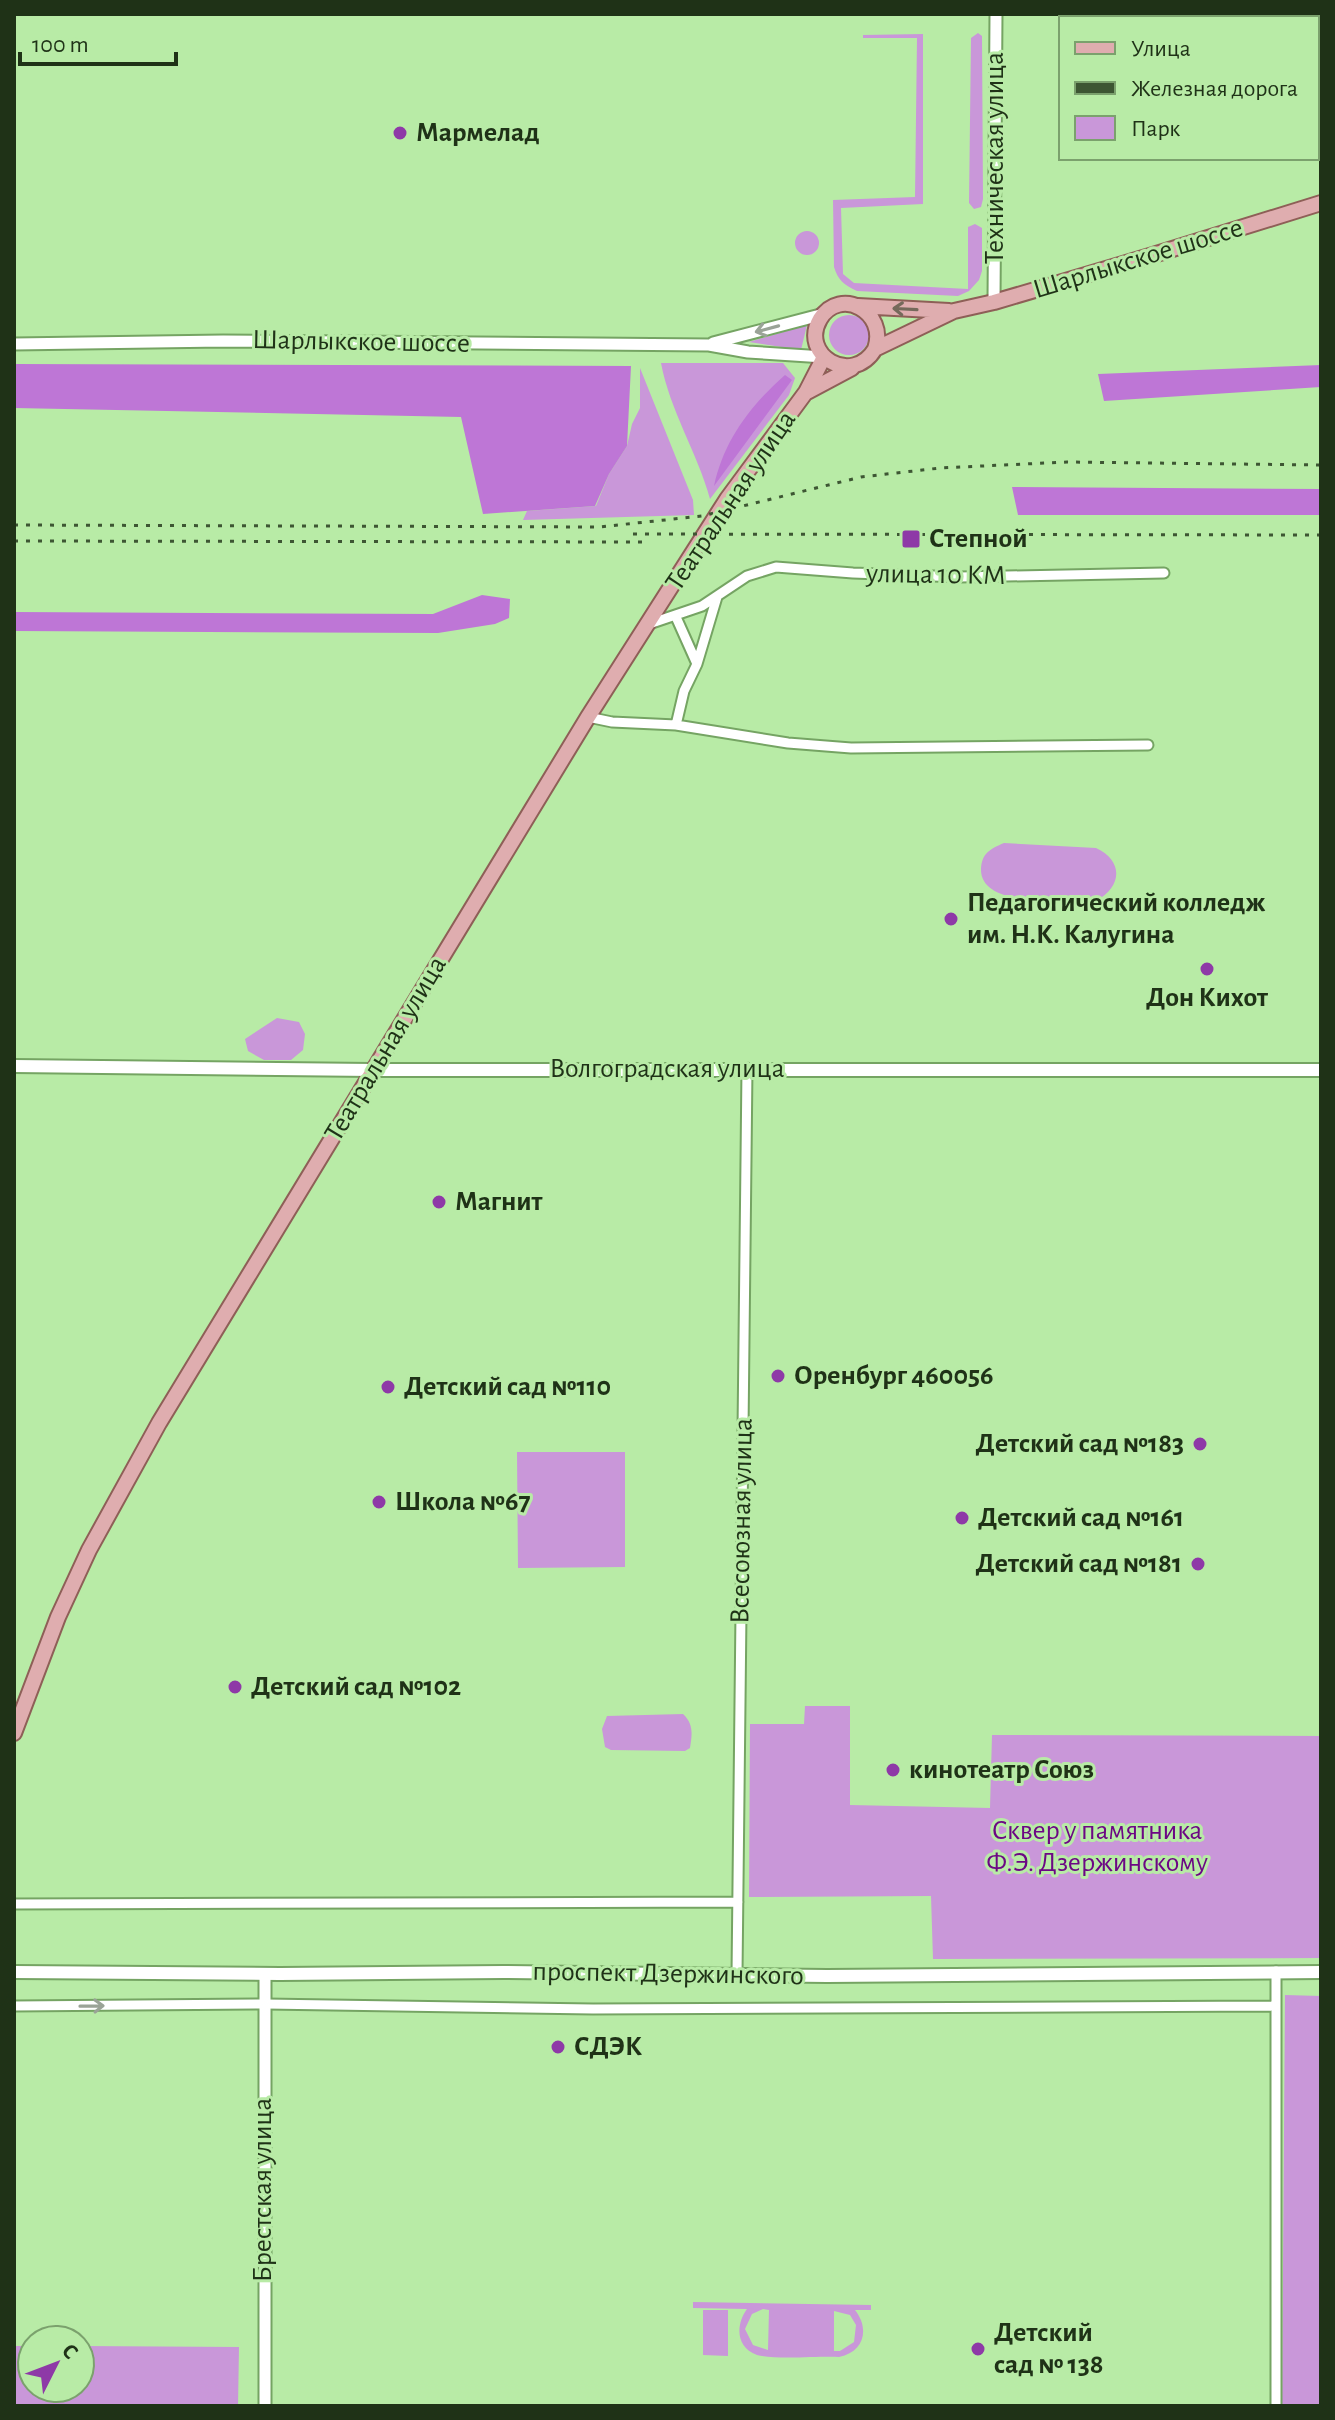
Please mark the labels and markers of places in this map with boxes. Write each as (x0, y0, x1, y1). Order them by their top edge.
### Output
place label: Мармелад (416, 119, 540, 147)
marker: Мармелад (391, 124, 409, 142)
place label: Степной (929, 525, 1028, 553)
marker: Степной (900, 528, 922, 550)
place label: Педагогический колледж им. Н.К. Калугина (967, 889, 1265, 949)
marker: Педагогический колледж им. Н.К. Калугина (942, 910, 960, 928)
marker: Дон Кихот (1198, 960, 1216, 978)
place label: Дон Кихот (1146, 984, 1269, 1012)
place label: Магнит (455, 1188, 544, 1216)
marker: Магнит (430, 1193, 448, 1211)
place label: Оренбург 460056 (794, 1362, 994, 1390)
marker: Оренбург 460056 (769, 1367, 787, 1385)
place label: Детский сад №110 (404, 1373, 611, 1401)
marker: Детский сад №110 (379, 1378, 397, 1396)
place label: Детский сад №183 (976, 1430, 1184, 1458)
marker: Детский сад №183 (1191, 1435, 1209, 1453)
place label: Школа №67 (395, 1488, 531, 1516)
marker: Школа №67 (370, 1493, 388, 1511)
place label: Детский сад №161 (978, 1504, 1184, 1532)
marker: Детский сад №161 (953, 1509, 971, 1527)
place label: Детский сад №181 (976, 1550, 1182, 1578)
marker: Детский сад №181 (1189, 1555, 1207, 1573)
place label: Детский сад №102 (251, 1673, 461, 1701)
marker: Детский сад №102 (226, 1678, 244, 1696)
place label: кинотеатр Союз (909, 1756, 1094, 1784)
marker: кинотеатр Союз (884, 1761, 902, 1779)
place label: СДЭК (574, 2033, 642, 2061)
marker: СДЭК (549, 2038, 567, 2056)
place label: Детский сад № 138 (994, 2319, 1104, 2379)
marker: Детский сад № 138 (969, 2340, 987, 2358)

